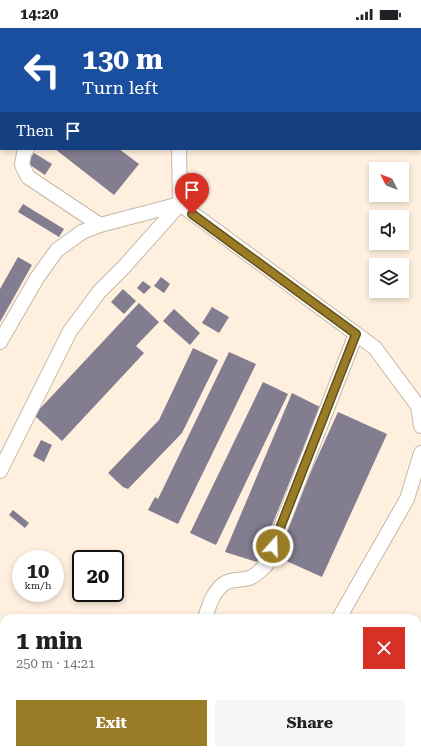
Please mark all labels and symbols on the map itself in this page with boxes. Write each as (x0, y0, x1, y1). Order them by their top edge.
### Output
north arrow (369, 162, 409, 202)
pin (175, 173, 209, 214)
position arrow (252, 525, 294, 567)
speed limit sign: 20 (72, 550, 124, 602)

